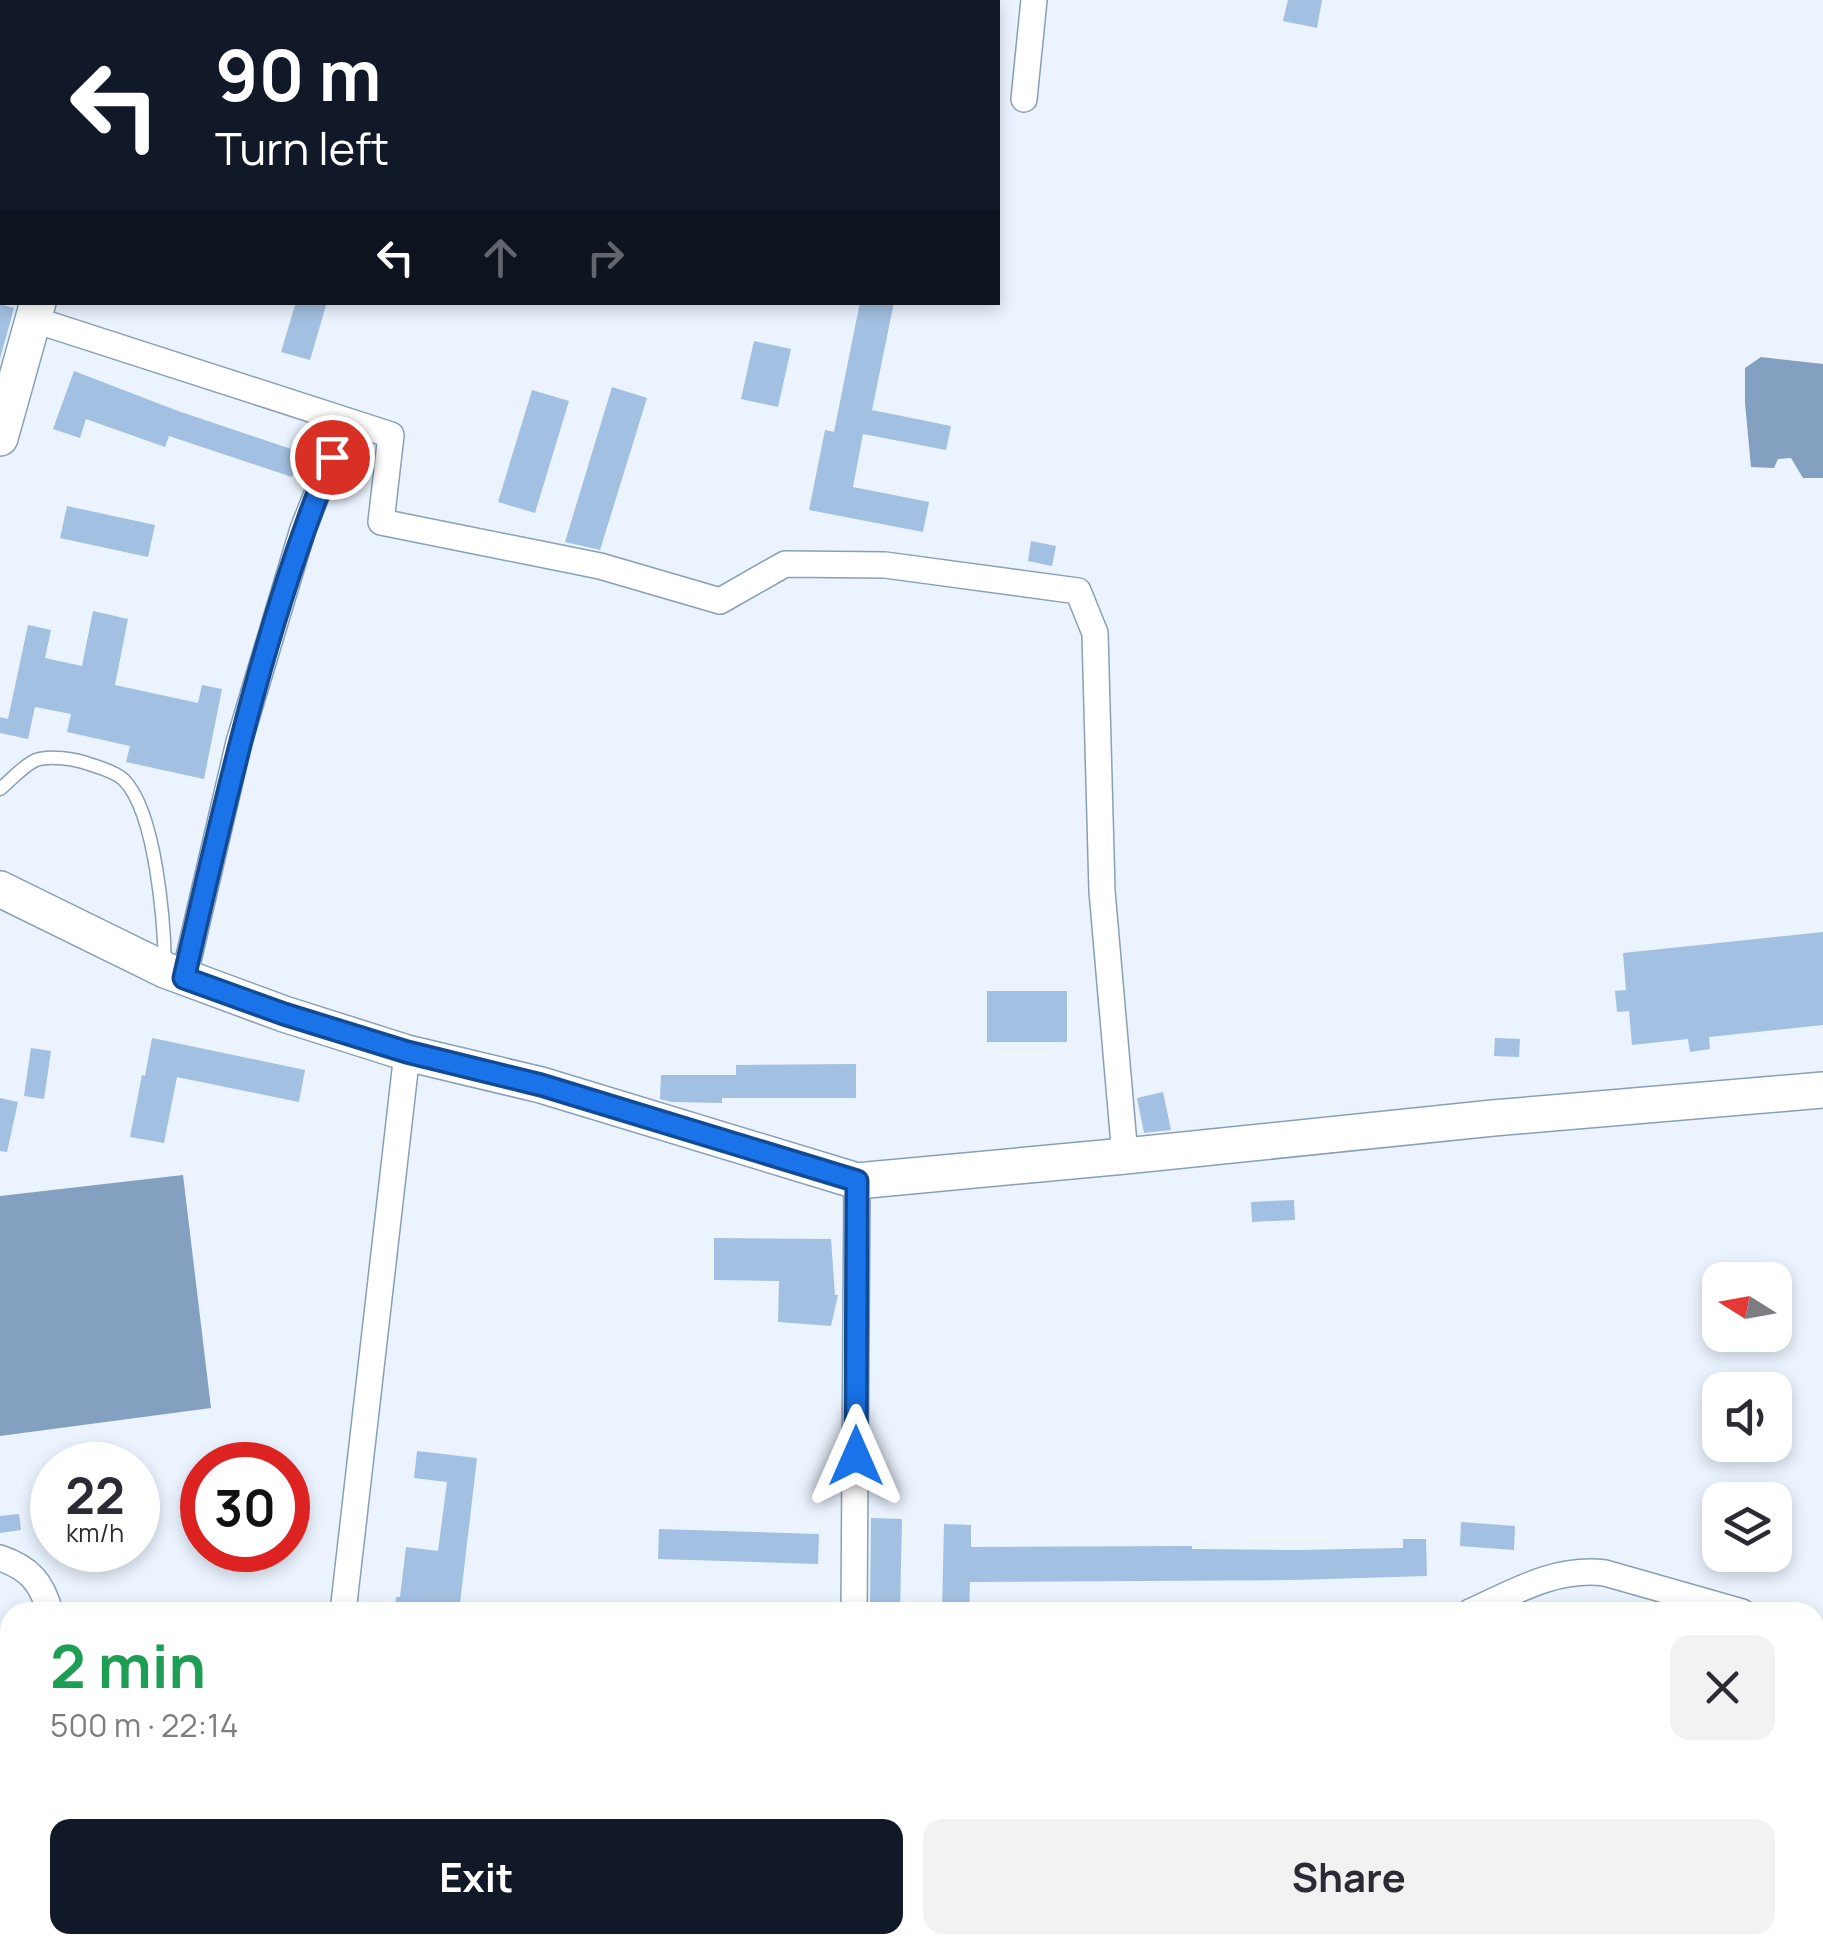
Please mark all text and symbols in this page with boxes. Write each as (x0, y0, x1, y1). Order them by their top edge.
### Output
text: 90 m (215, 26, 382, 122)
icon: left (50, 40, 180, 170)
text: Turn left (215, 117, 389, 179)
icon: left (368, 230, 423, 285)
icon: ahead (473, 230, 528, 285)
icon: right (578, 230, 633, 285)
pin (290, 415, 375, 500)
icon: arrive (305, 430, 360, 485)
north arrow (1702, 1262, 1792, 1352)
map controls (1702, 1262, 1792, 1572)
button: sound (1702, 1372, 1792, 1462)
position arrow (804, 1404, 908, 1508)
speed limit sign: 30 (180, 1442, 310, 1572)
text: 22 (65, 1461, 125, 1529)
button: layers (1702, 1482, 1792, 1572)
text: km/h (66, 1515, 124, 1550)
text: 2 min (50, 1624, 206, 1706)
button: close (1670, 1635, 1775, 1740)
text: 500 m · 22:14 (50, 1703, 239, 1747)
button: Exit (50, 1819, 903, 1934)
button: Share (923, 1819, 1775, 1934)

